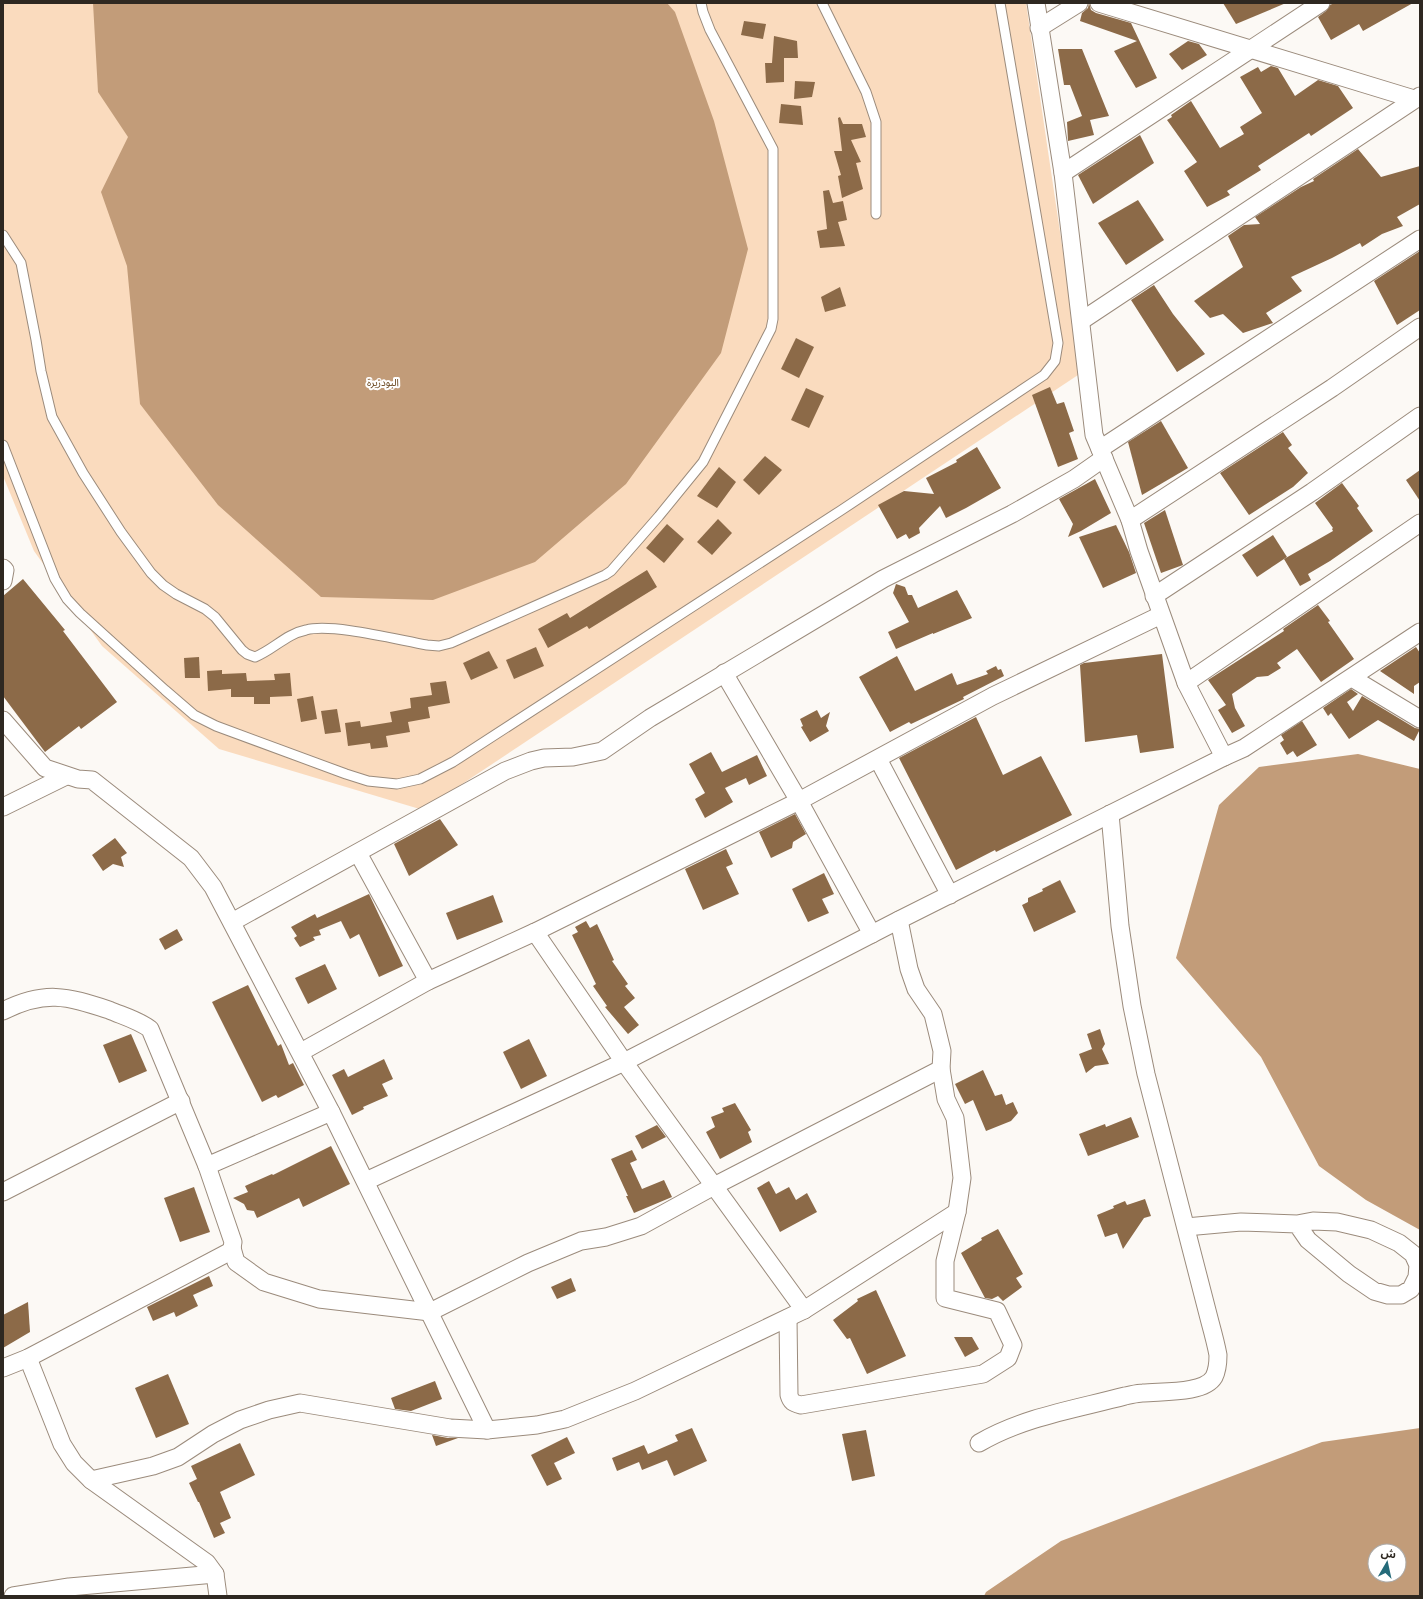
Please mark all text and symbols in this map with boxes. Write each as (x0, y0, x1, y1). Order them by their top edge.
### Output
park label: البودزيرة (367, 375, 399, 389)
north arrow (1367, 1543, 1407, 1583)
text: ش (1380, 1544, 1397, 1561)

